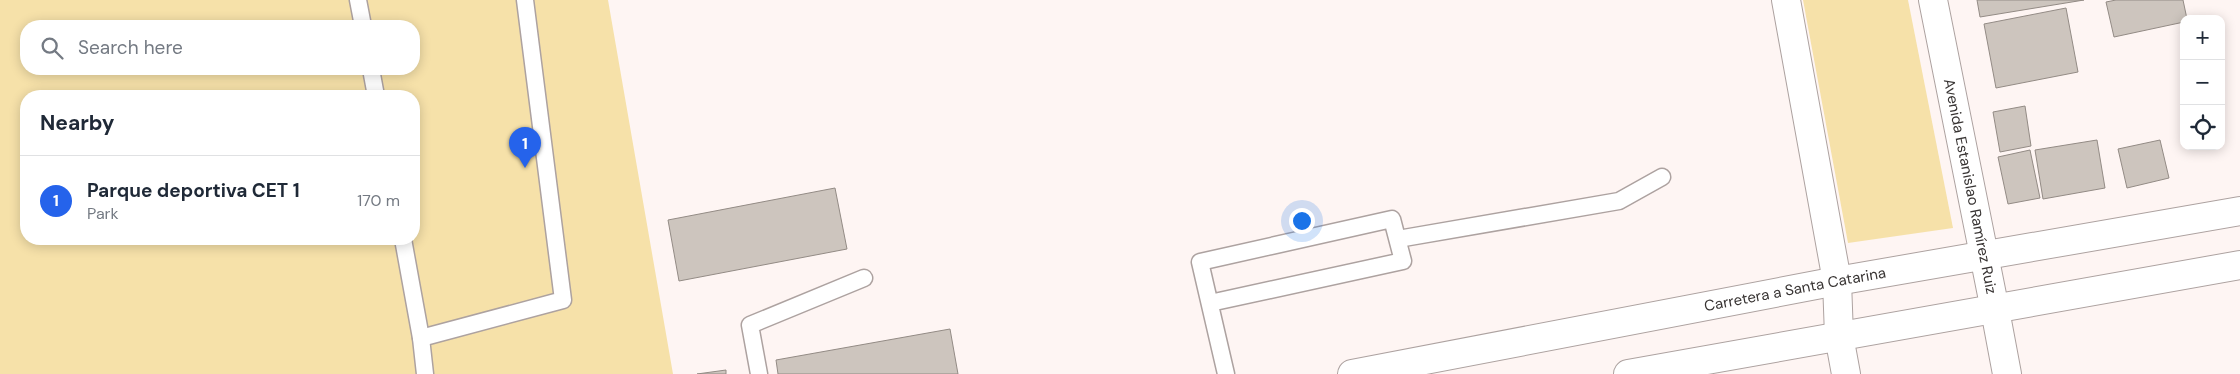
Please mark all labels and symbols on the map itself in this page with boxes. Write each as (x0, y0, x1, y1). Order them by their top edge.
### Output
street label: Avenida Estanislao Ramírez Ruiz (1939, 77, 2002, 296)
pin: 1 (509, 127, 541, 168)
your location (1289, 208, 1315, 234)
street label: Carretera a Santa Catarina (1702, 263, 1887, 316)

